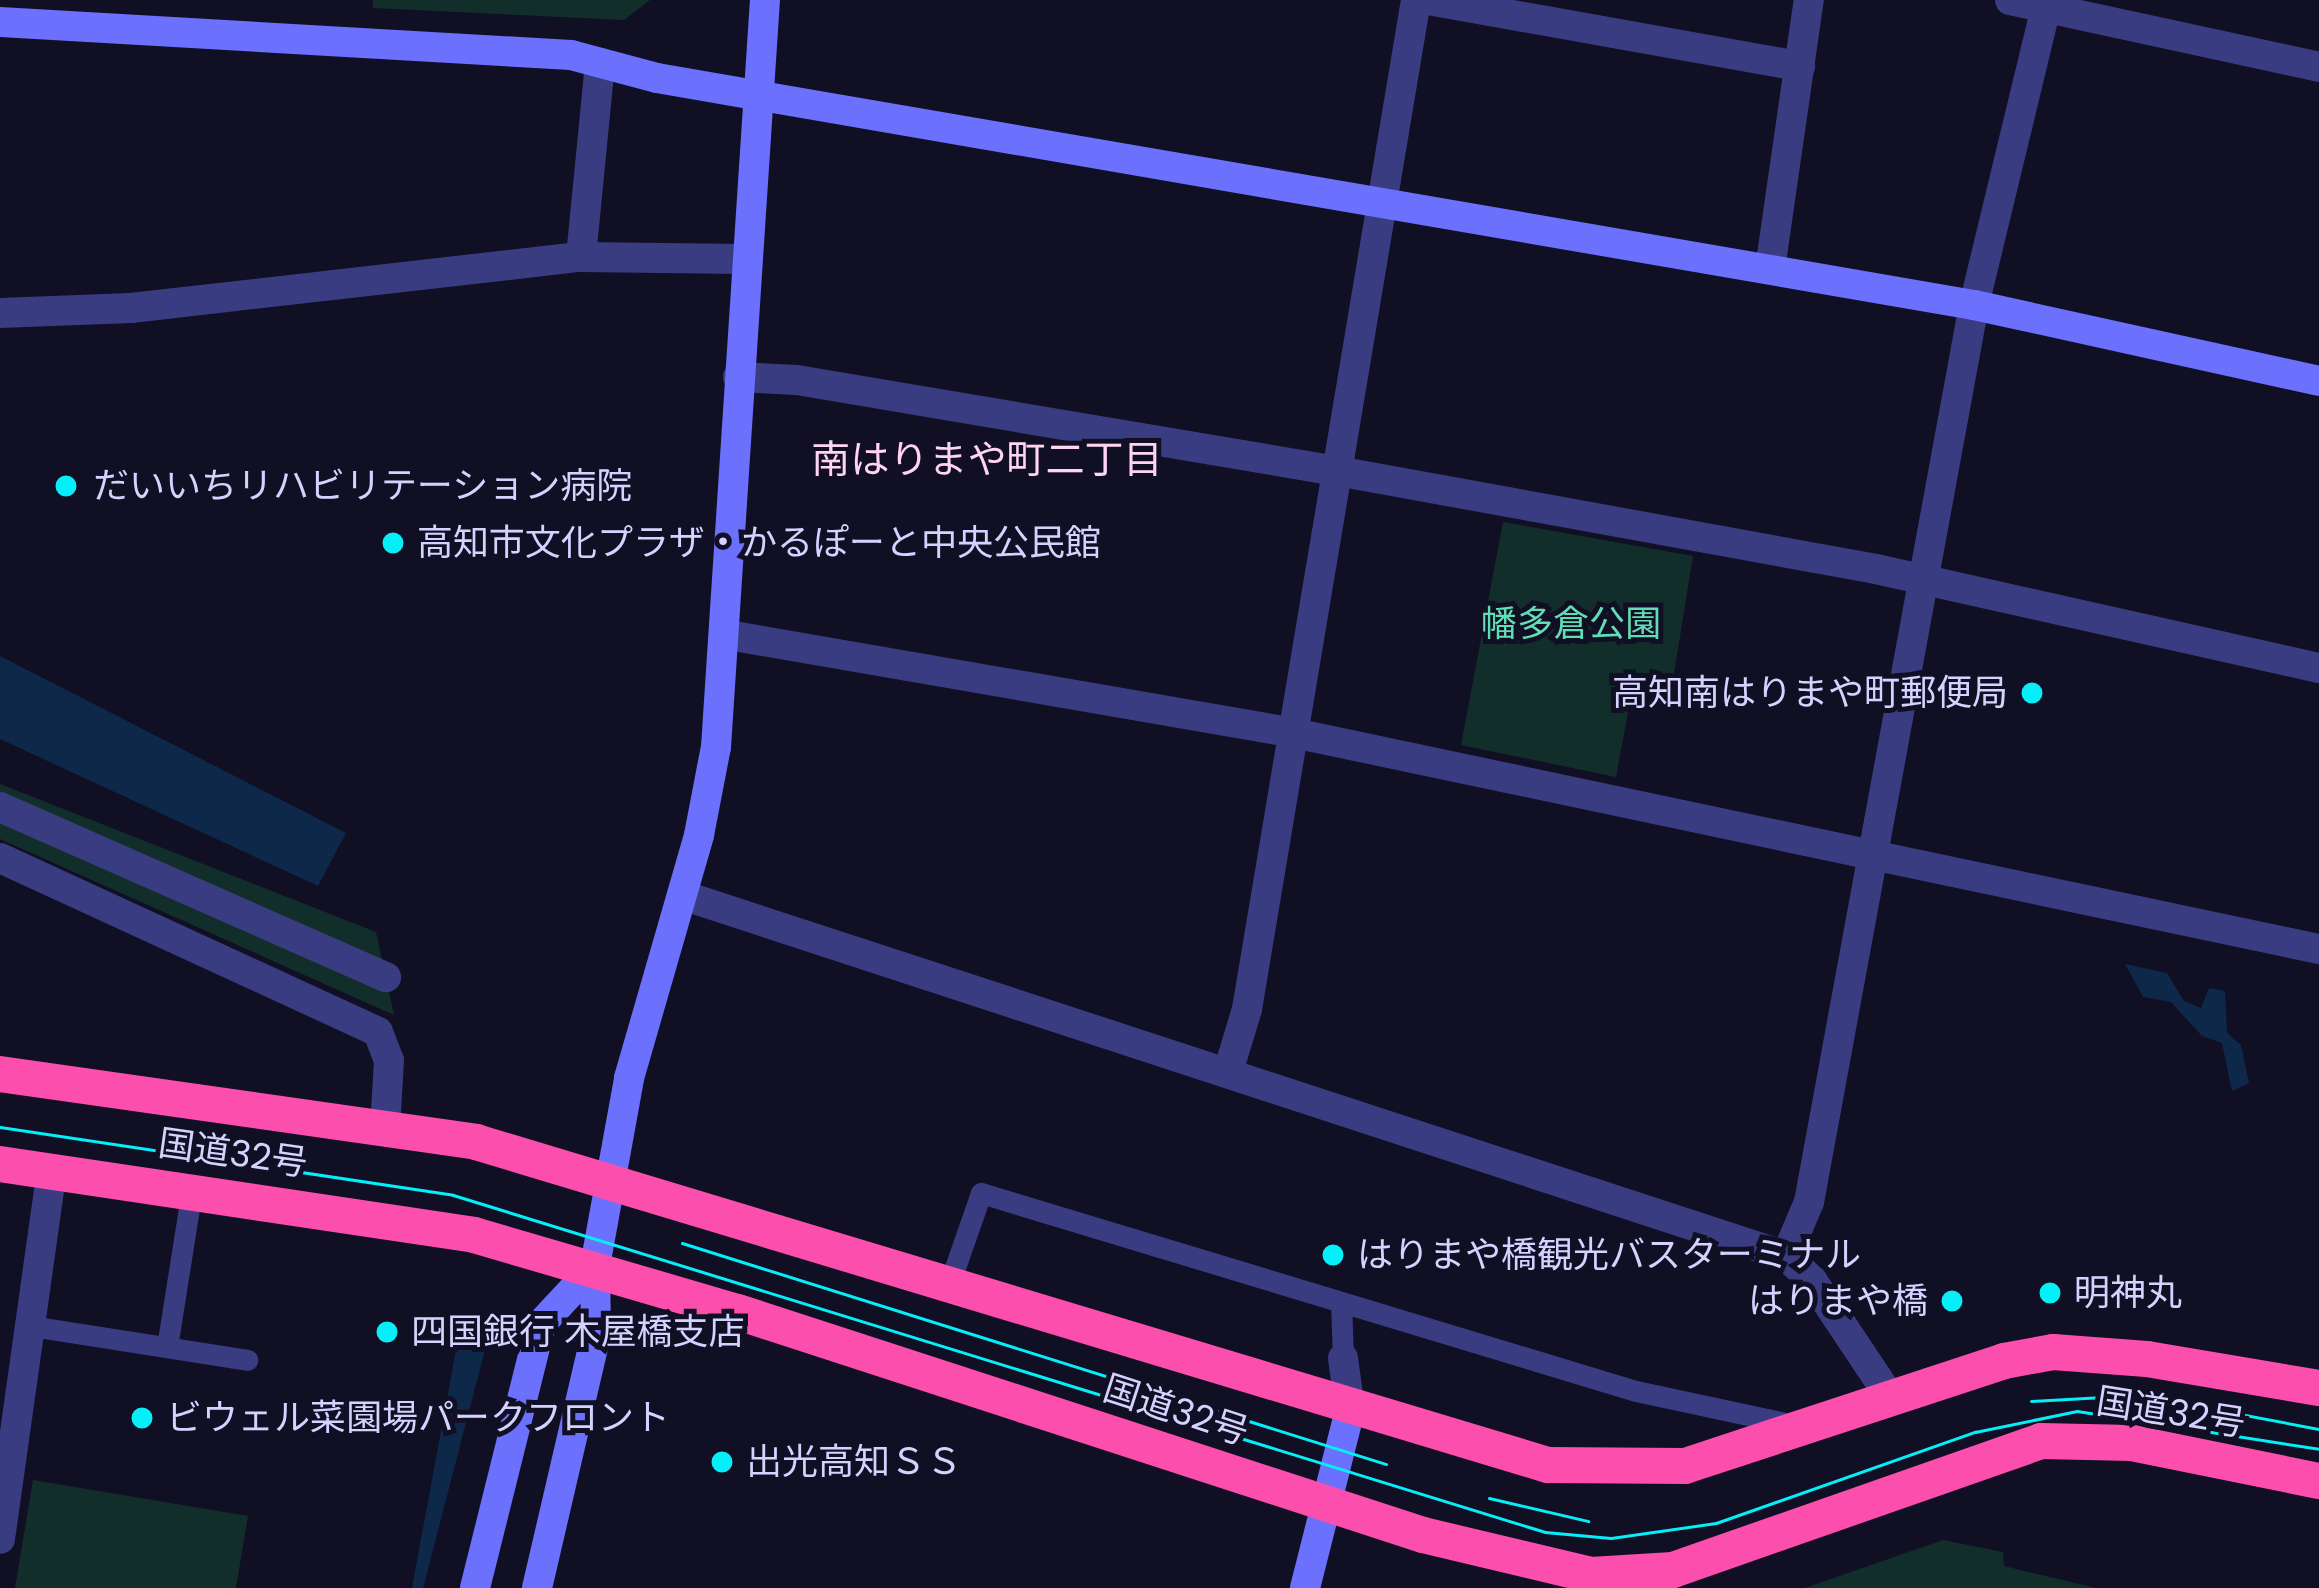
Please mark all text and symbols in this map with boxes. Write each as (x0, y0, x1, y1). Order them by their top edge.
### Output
district label: 南はりまや町二丁目 (812, 437, 1162, 483)
place label: だいいちリハビリテーション病院 (93, 464, 633, 508)
marker: だいいちリハビリテーション病院 (50, 470, 82, 502)
place label: 高知市文化プラザ・かるぽーと中央公民館 (417, 521, 1101, 565)
marker: 高知市文化プラザ・かるぽーと中央公民館 (380, 530, 406, 556)
park label: 幡多倉公園 (1481, 602, 1661, 646)
place label: 高知南はりまや町郵便局 (1612, 671, 2008, 715)
marker: 高知南はりまや町郵便局 (2019, 680, 2045, 706)
street label: 国道32号 (156, 1121, 310, 1185)
place label: はりまや橋観光バスターミナル (1357, 1233, 1861, 1277)
marker: はりまや橋観光バスターミナル (1320, 1242, 1346, 1268)
place label: 明神丸 (2074, 1271, 2182, 1315)
place label: はりまや橋 (1748, 1279, 1928, 1323)
marker: 明神丸 (2037, 1280, 2063, 1306)
marker: はりまや橋 (1939, 1288, 1965, 1314)
place label: 四国銀行 木屋橋支店 (411, 1310, 745, 1354)
marker: 四国銀行 木屋橋支店 (374, 1319, 400, 1345)
street label: 国道32号 (1098, 1366, 1254, 1454)
street label: 国道32号 (2094, 1379, 2248, 1445)
place label: ビウェル菜園場パークフロント (166, 1396, 670, 1440)
marker: ビウェル菜園場パークフロント (129, 1405, 155, 1431)
place label: 出光高知ＳＳ (746, 1440, 962, 1484)
marker: 出光高知ＳＳ (709, 1449, 735, 1475)

